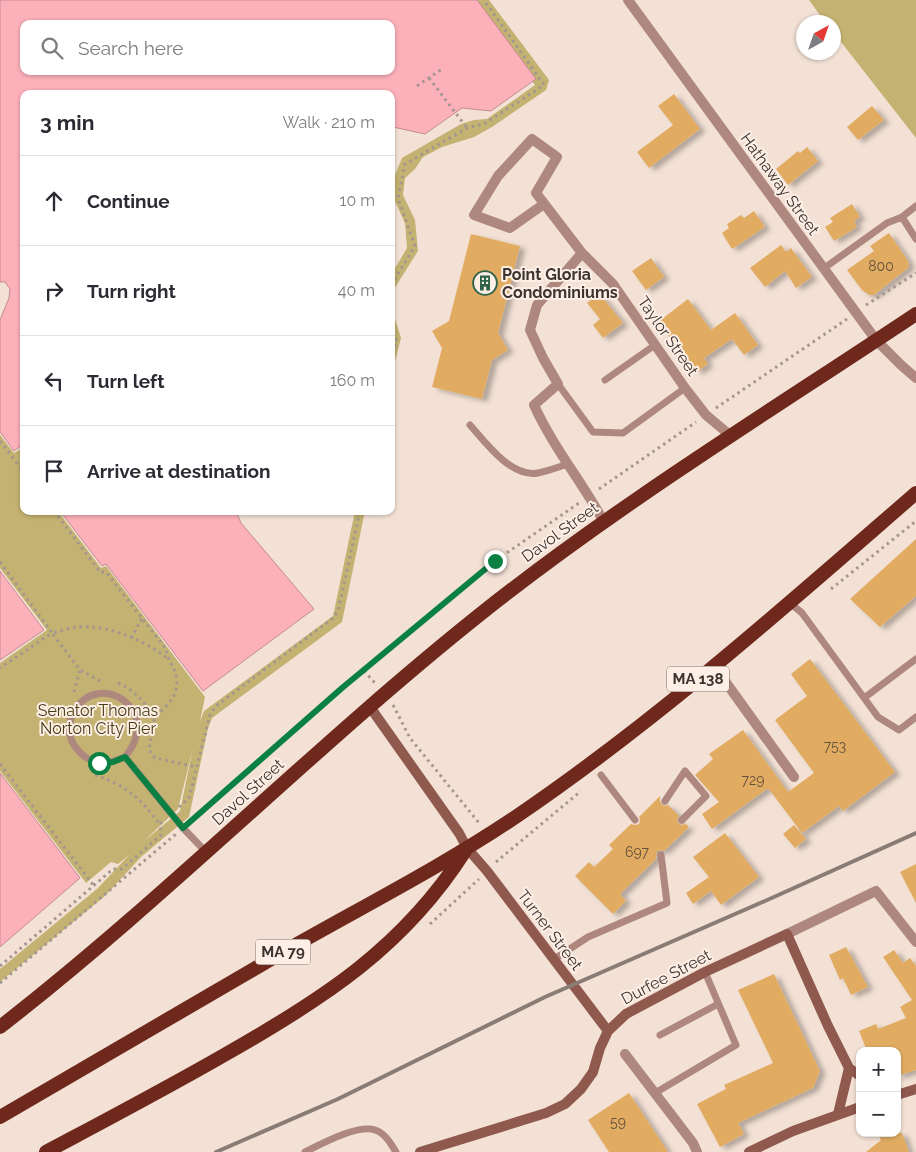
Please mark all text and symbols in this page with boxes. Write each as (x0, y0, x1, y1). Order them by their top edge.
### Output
north arrow (796, 15, 841, 60)
search box (20, 20, 395, 75)
icon: search (38, 34, 66, 62)
text: Search here (78, 37, 184, 59)
text: 3 min (40, 110, 94, 135)
text: Walk · 210 m (283, 113, 375, 132)
street label: Hathaway Street (737, 129, 824, 239)
icon: ahead (40, 187, 68, 215)
text: Continue (87, 190, 170, 212)
text: 10 m (340, 191, 375, 210)
house number: 800 (868, 258, 894, 274)
place label: Point Gloria Condominiums (502, 265, 618, 302)
building icon: Point Gloria Condominiums (472, 270, 498, 296)
icon: right (40, 277, 68, 305)
text: Turn right (87, 280, 176, 302)
text: 40 m (338, 281, 375, 300)
street label: Taylor Street (634, 293, 703, 380)
icon: left (40, 367, 68, 395)
text: Turn left (87, 370, 164, 392)
text: 160 m (330, 371, 375, 390)
icon: arrive (40, 457, 68, 485)
text: Arrive at destination (87, 460, 271, 482)
street label: Davol Street (518, 498, 602, 566)
route end (484, 550, 507, 573)
road number: MA 138 (667, 666, 729, 692)
park label: Senator Thomas Norton City Pier (38, 701, 158, 738)
house number: 753 (824, 738, 846, 754)
route start (88, 752, 111, 775)
street label: Davol Street (208, 754, 288, 829)
house number: 729 (742, 772, 765, 788)
house number: 697 (625, 844, 650, 860)
street label: Turner Street (514, 886, 587, 975)
road number: MA 79 (256, 940, 310, 964)
street label: Durfee Street (618, 945, 715, 1009)
map controls (856, 1047, 901, 1137)
button: + (856, 1047, 901, 1092)
button: − (856, 1092, 901, 1137)
house number: 59 (610, 1114, 626, 1130)

